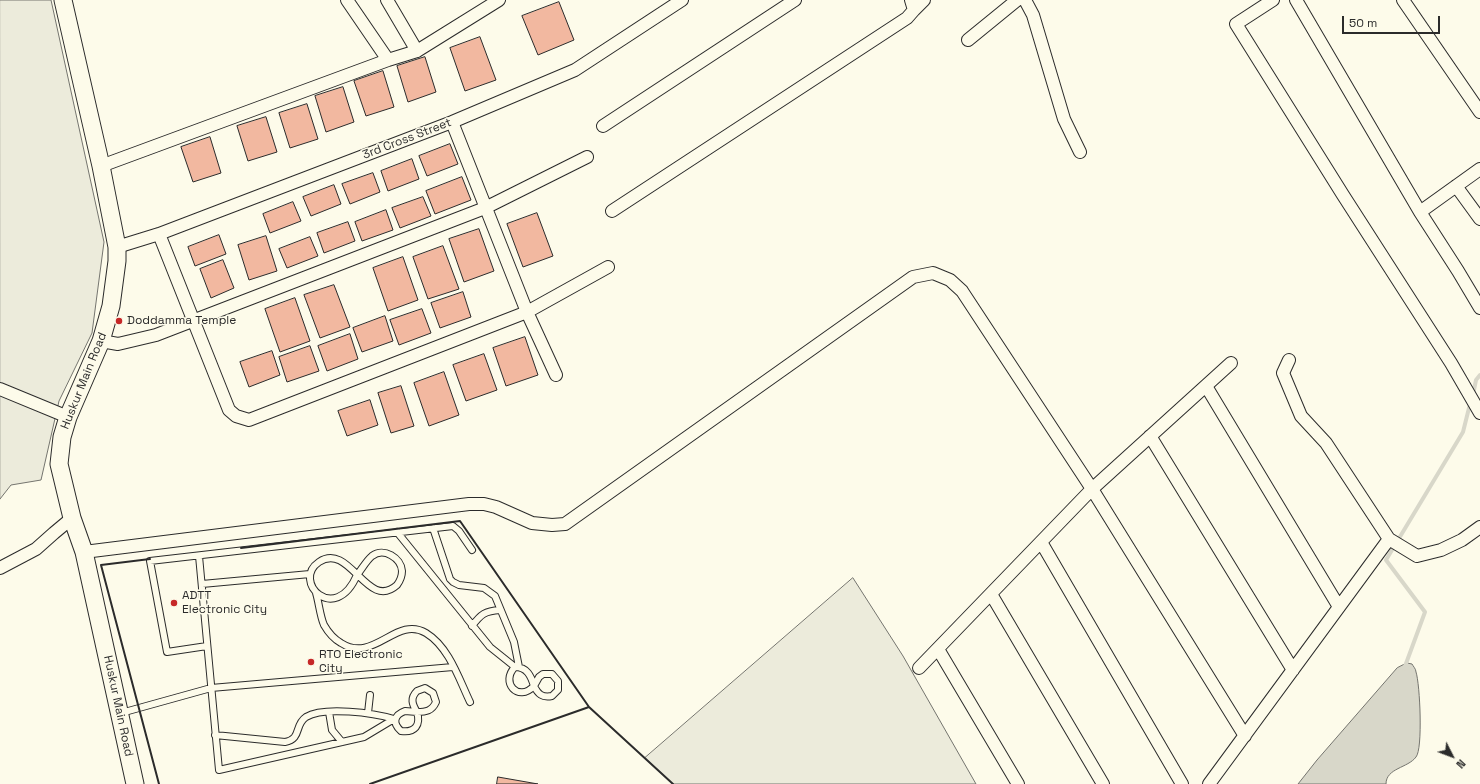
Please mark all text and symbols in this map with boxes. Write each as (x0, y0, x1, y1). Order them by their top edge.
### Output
scale bar (1344, 8, 1442, 34)
text: 50 m (1349, 15, 1377, 31)
street label: 3rd Cross Street (360, 115, 454, 163)
place label: Doddamma Temple (127, 314, 236, 328)
marker: Doddamma Temple (114, 316, 124, 326)
street label: Huskur Main Road (58, 331, 110, 431)
place label: ADTT Electronic City (182, 589, 267, 617)
marker: ADTT Electronic City (169, 598, 179, 608)
place label: RTO Electronic City (319, 648, 403, 676)
street label: Huskur Main Road (100, 654, 136, 758)
marker: RTO Electronic City (306, 657, 316, 667)
north arrow (1432, 736, 1472, 776)
text: N (1453, 757, 1469, 771)

